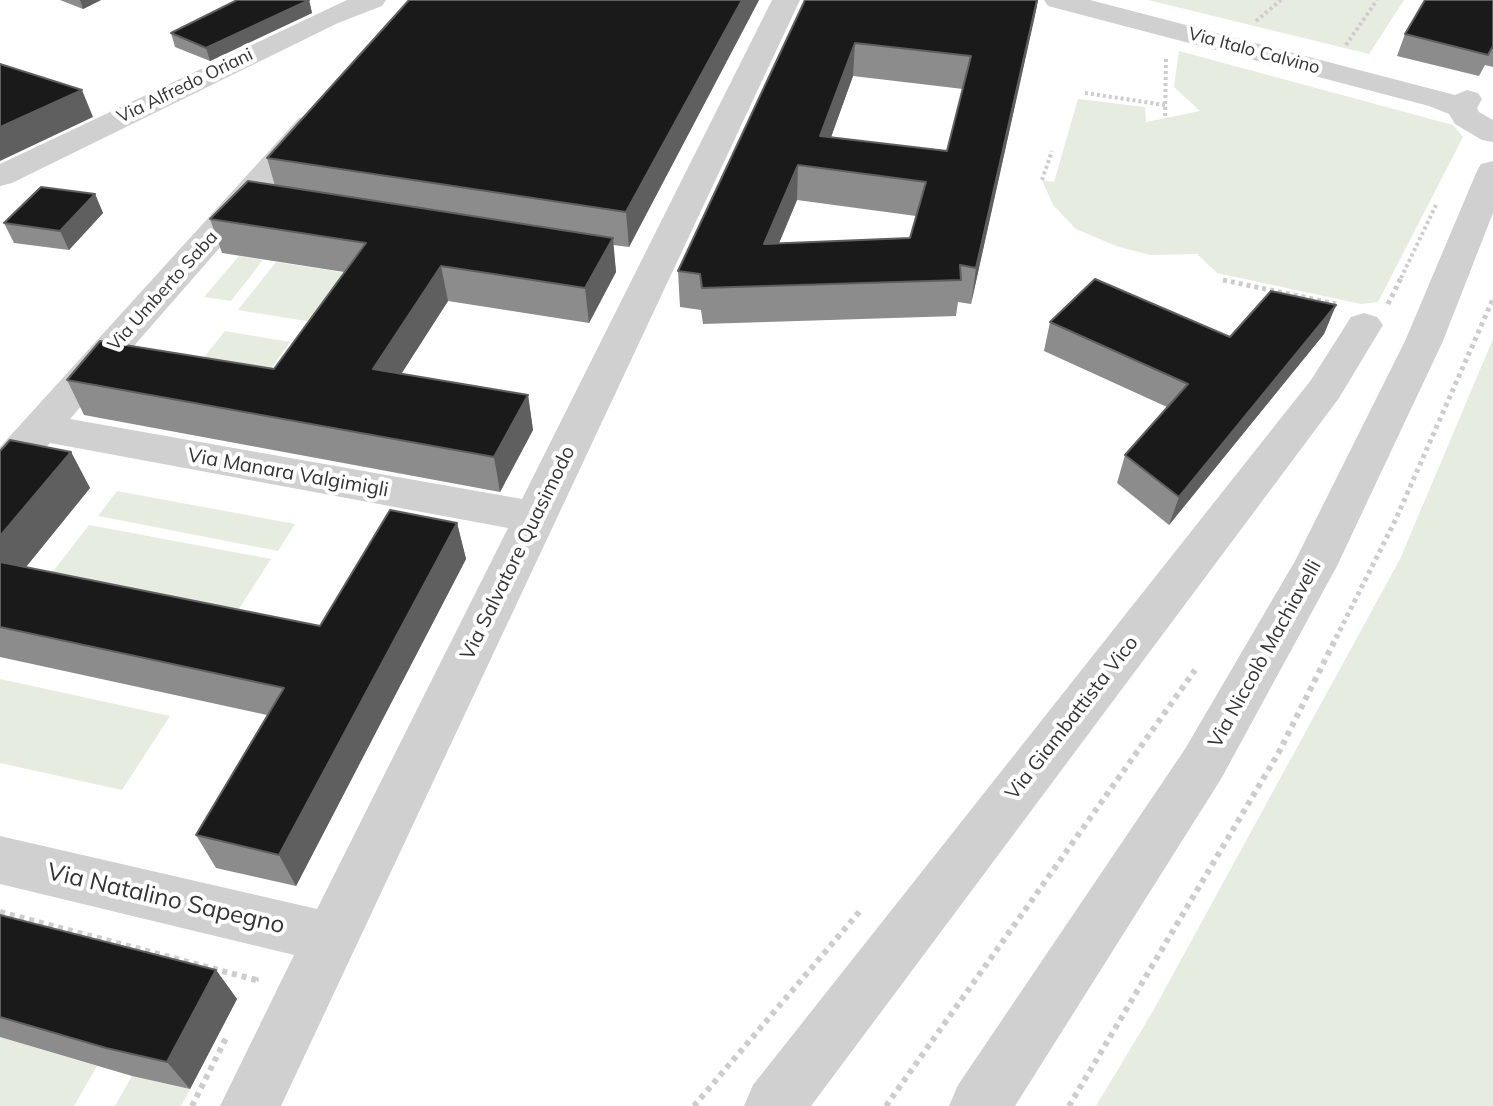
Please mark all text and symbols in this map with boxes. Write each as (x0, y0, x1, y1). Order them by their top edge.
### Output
street label: Via Italo Calvino (1186, 23, 1322, 79)
street label: Via Alfredo Oriani (114, 44, 256, 128)
street label: Via Umberto Saba (104, 227, 222, 355)
street label: Via Salvatore Quasimodo (456, 442, 580, 664)
street label: Via Manara Valgimigli (186, 444, 390, 502)
street label: Via Niccolò Machiavelli (1203, 556, 1327, 752)
street label: Via Giambattista Vico (1001, 631, 1143, 805)
street label: Via Natalino Sapegno (44, 858, 288, 940)

